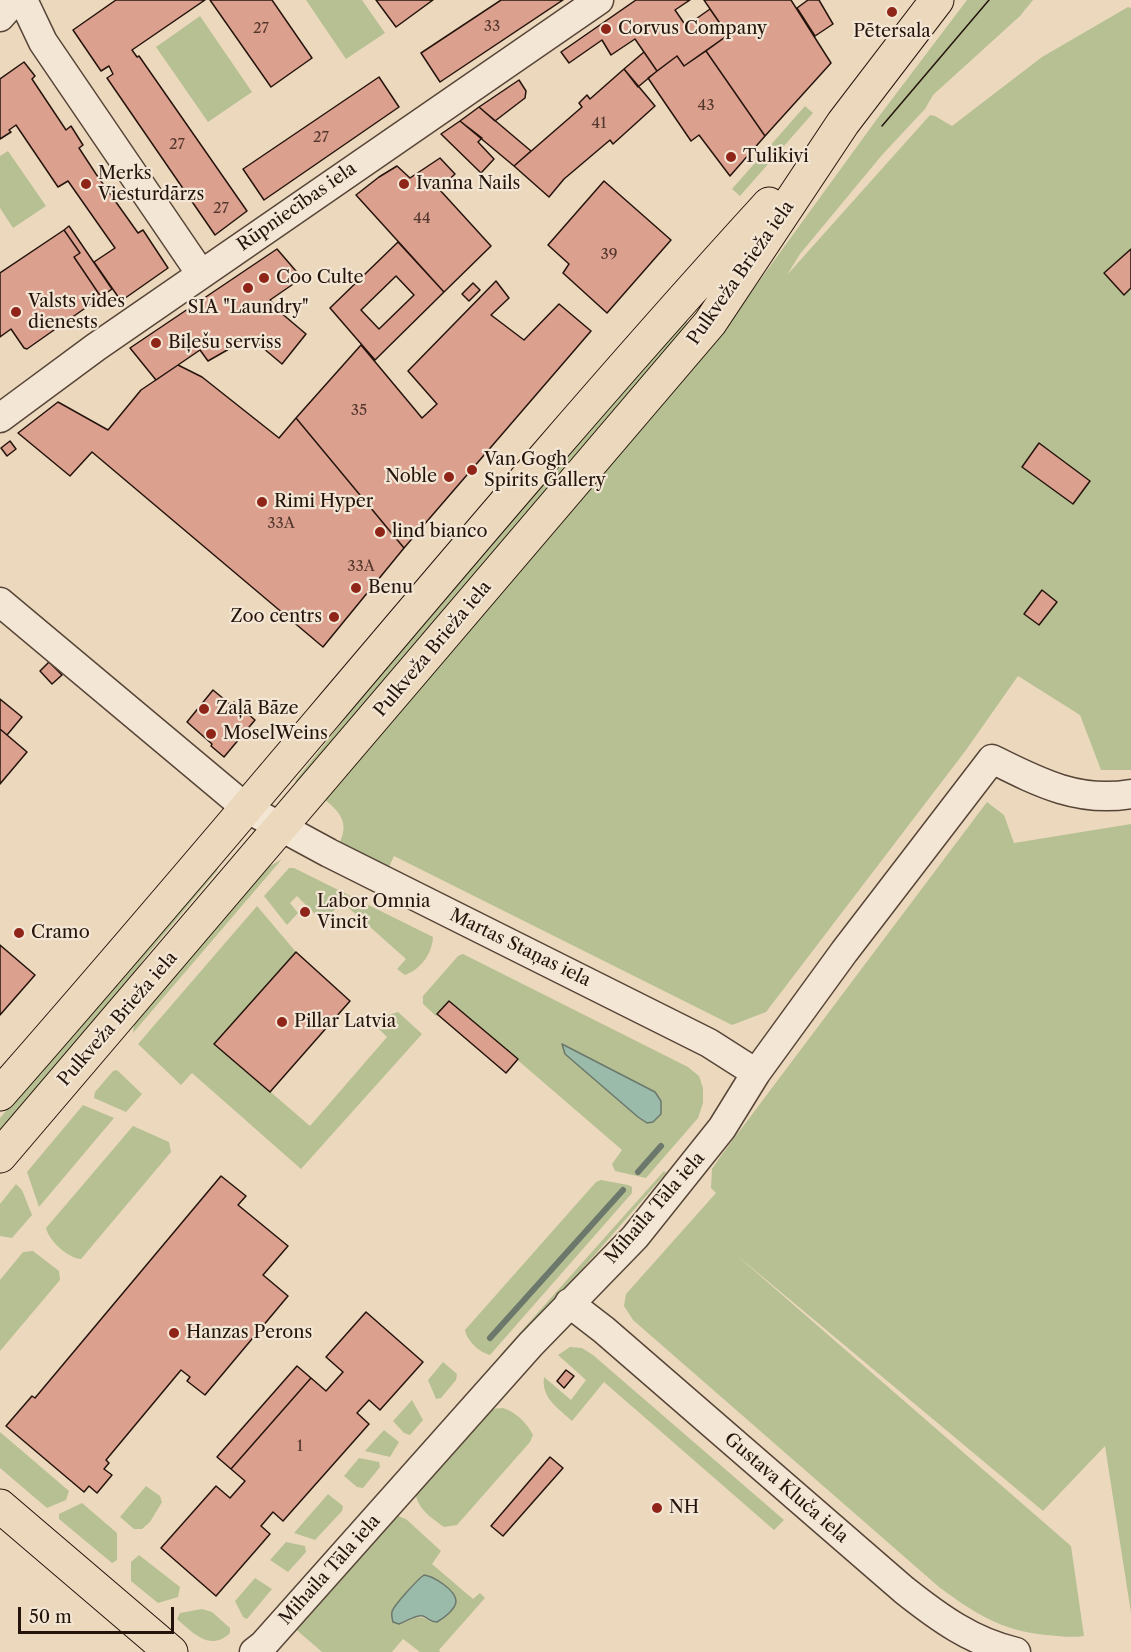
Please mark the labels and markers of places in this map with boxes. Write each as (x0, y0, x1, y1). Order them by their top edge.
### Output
marker: Pētersala (885, 5, 899, 19)
place label: Corvus Company (618, 18, 767, 40)
place label: Pētersala (853, 21, 931, 43)
marker: Corvus Company (599, 22, 613, 36)
place label: Tulikivi (743, 146, 809, 168)
marker: Tulikivi (724, 150, 738, 164)
place label: Merks Viesturdārzs (98, 163, 204, 206)
place label: Ivanna Nails (416, 173, 520, 195)
marker: Merks Viesturdārzs (79, 177, 93, 191)
marker: Ivanna Nails (397, 177, 411, 191)
place label: Coo Culte (276, 267, 363, 289)
marker: Coo Culte (257, 271, 271, 285)
marker: SIA "Laundry" (241, 281, 255, 295)
place label: Valsts vides dienests (28, 291, 125, 334)
place label: SIA "Laundry" (187, 297, 309, 319)
marker: Valsts vides dienests (9, 305, 23, 319)
place label: Biļešu serviss (168, 332, 281, 354)
marker: Biļešu serviss (149, 336, 163, 350)
place label: Van Gogh Spirits Gallery (484, 449, 606, 492)
marker: Van Gogh Spirits Gallery (465, 463, 479, 477)
place label: Noble (385, 466, 437, 488)
marker: Noble (442, 470, 456, 484)
place label: Rimi Hyper (274, 491, 373, 513)
marker: Rimi Hyper (255, 495, 269, 509)
place label: lind bianco (392, 521, 487, 543)
marker: lind bianco (373, 525, 387, 539)
place label: Benu (368, 577, 413, 599)
marker: Benu (349, 581, 363, 595)
place label: Zoo centrs (230, 606, 322, 628)
marker: Zoo centrs (327, 610, 341, 624)
place label: Zaļā Bāze (216, 698, 299, 720)
marker: Zaļā Bāze (197, 702, 211, 716)
place label: MoselWeins (223, 723, 328, 745)
marker: MoselWeins (204, 727, 218, 741)
place label: Labor Omnia Vincit (317, 891, 431, 934)
marker: Labor Omnia Vincit (298, 905, 312, 919)
place label: Cramo (31, 922, 90, 944)
marker: Cramo (12, 926, 26, 940)
place label: Pillar Latvia (294, 1011, 396, 1033)
marker: Pillar Latvia (275, 1015, 289, 1029)
place label: Hanzas Perons (186, 1322, 312, 1344)
marker: Hanzas Perons (167, 1326, 181, 1340)
place label: NH (669, 1497, 699, 1519)
marker: NH (650, 1501, 664, 1515)

